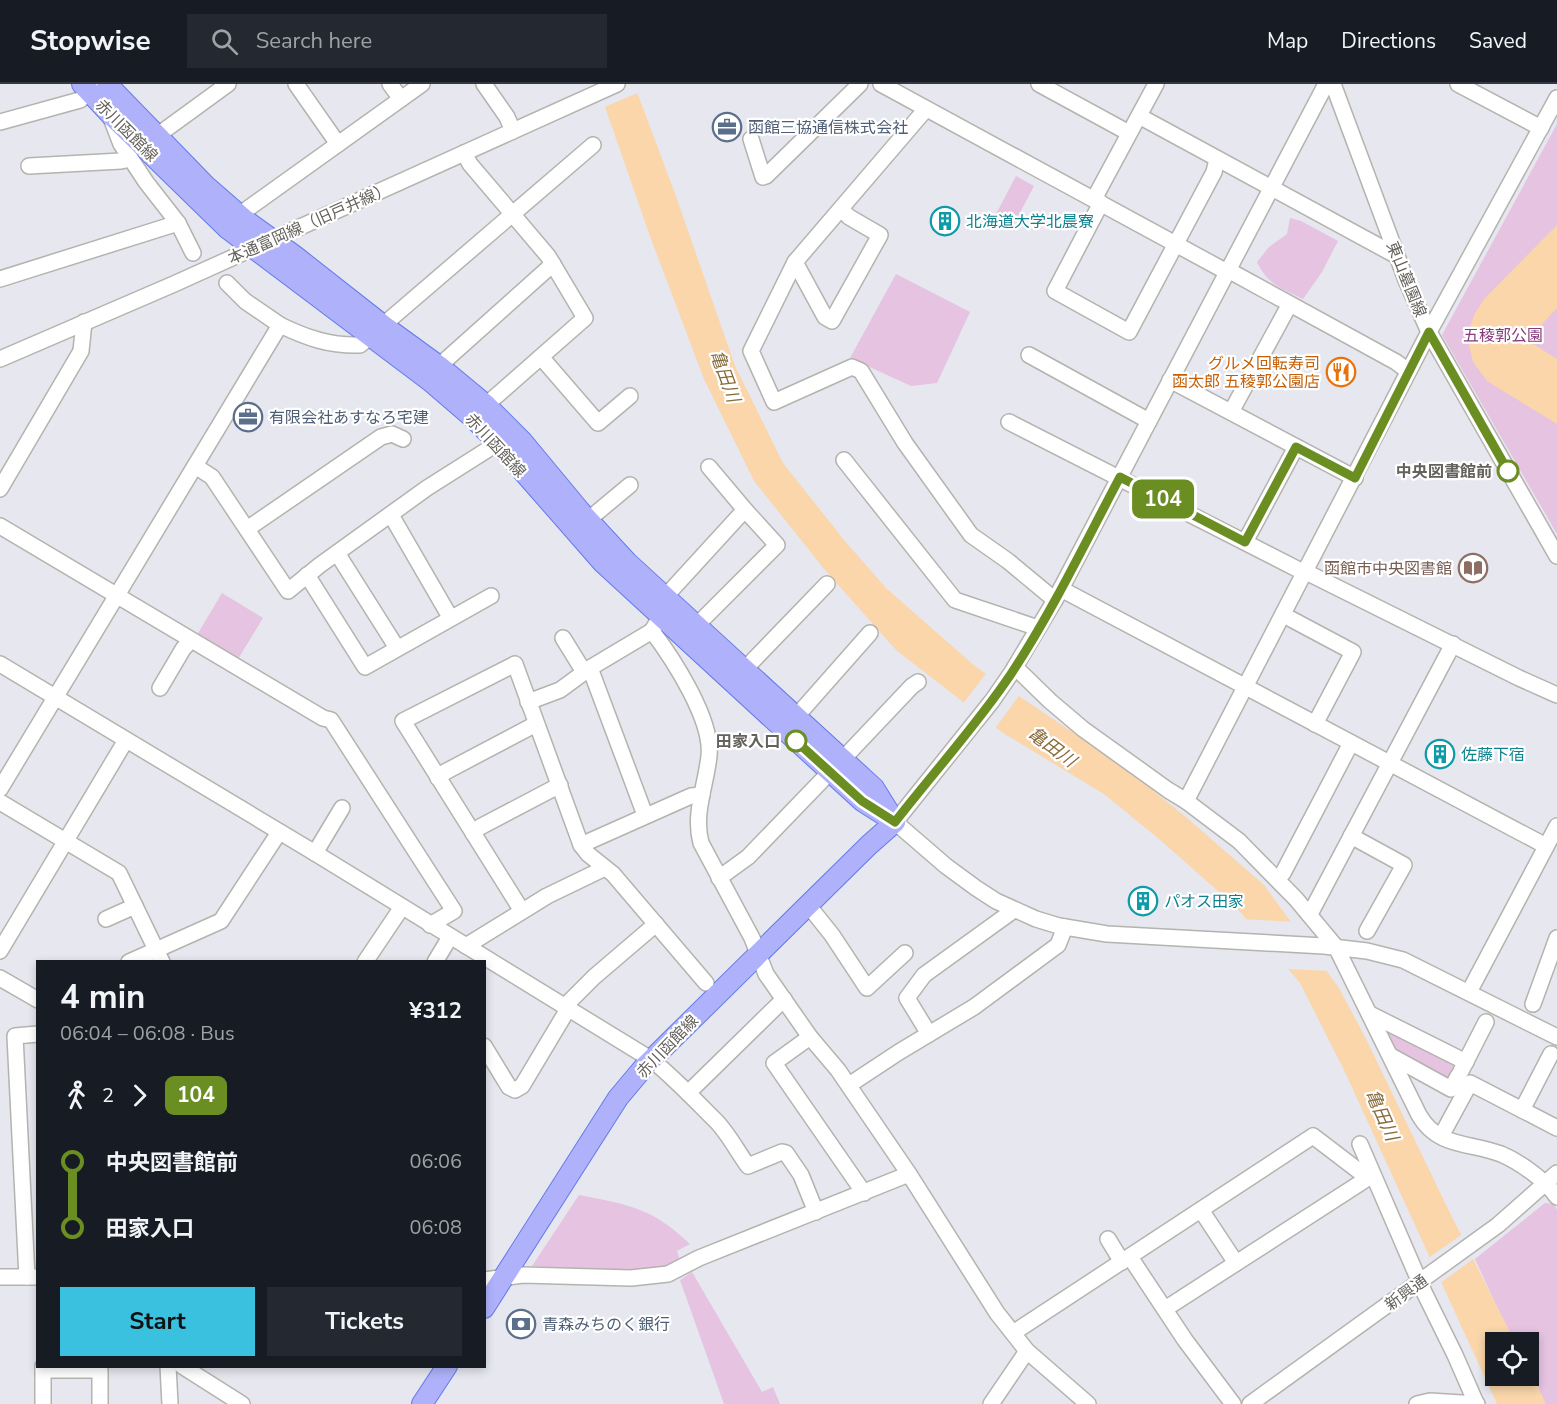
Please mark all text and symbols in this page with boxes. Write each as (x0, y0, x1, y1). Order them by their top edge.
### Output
search box (187, 14, 607, 68)
text: Stopwise (30, 22, 151, 60)
icon: search (208, 25, 241, 58)
text: Search here (256, 26, 372, 56)
text: Map (1267, 27, 1308, 55)
text: Directions (1341, 27, 1436, 55)
text: Saved (1469, 27, 1527, 55)
street label: 赤川函館線 (90, 95, 162, 167)
office icon: 函館三協通信株式会社 (711, 111, 743, 143)
place label: 函館三協通信株式会社 (748, 117, 908, 139)
street label: 本通富岡線（旧戸井線） (225, 178, 394, 270)
building icon: 北海道大学北晨寮 (929, 205, 961, 237)
place label: 北海道大学北晨寮 (966, 211, 1094, 233)
street label: 東山墓園線 (1381, 238, 1431, 321)
park label: 五稜郭公園 (1463, 325, 1543, 347)
water label: 亀田川 (704, 347, 746, 407)
place label: グルメ回転寿司 函太郎 五稜郭公園店 (1172, 353, 1320, 393)
restaurant icon: グルメ回転寿司 函太郎 五稜郭公園店 (1325, 356, 1357, 388)
office icon: 有限会社あすなろ宅建 (232, 401, 264, 433)
place label: 有限会社あすなろ宅建 (269, 407, 429, 429)
street label: 赤川函館線 (460, 409, 531, 482)
marker: 中央図書館前 (1497, 460, 1519, 482)
place label: 中央図書館前 (1396, 461, 1492, 483)
line badge: 104 (1128, 480, 1198, 518)
text: 104 (1144, 485, 1182, 513)
library icon: 函館市中央図書館 (1457, 552, 1489, 584)
place label: 函館市中央図書館 (1324, 558, 1452, 580)
water label: 亀田川 (1023, 721, 1083, 774)
marker: 田家入口 (785, 730, 807, 752)
place label: 田家入口 (716, 731, 780, 753)
building icon: 佐藤下宿 (1424, 738, 1456, 770)
place label: 佐藤下宿 (1461, 744, 1525, 766)
building icon: パオス田家 (1127, 885, 1159, 917)
place label: パオス田家 (1164, 891, 1244, 913)
text: 4 min (60, 975, 145, 1020)
text: ¥312 (409, 996, 462, 1026)
street label: 赤川函館線 (632, 1010, 703, 1083)
text: 06:04 – 06:08 · Bus (60, 1020, 235, 1047)
icon: walk (60, 1079, 93, 1112)
icon: forward (123, 1079, 156, 1112)
text: 104 (177, 1081, 215, 1109)
text: 2 (102, 1082, 114, 1109)
water label: 亀田川 (1360, 1085, 1405, 1146)
text: 中央図書館前 (106, 1148, 238, 1178)
text: 06:06 (409, 1148, 462, 1175)
text: 田家入口 (106, 1214, 194, 1244)
text: 06:08 (409, 1214, 462, 1241)
street label: 新興通 (1381, 1270, 1432, 1316)
button: Start (60, 1287, 255, 1356)
button: Tickets (267, 1287, 462, 1356)
bank icon: 青森みちのく銀行 (505, 1308, 537, 1340)
place label: 青森みちのく銀行 (542, 1314, 670, 1336)
map controls (1485, 1332, 1539, 1386)
button: locate (1485, 1332, 1539, 1386)

